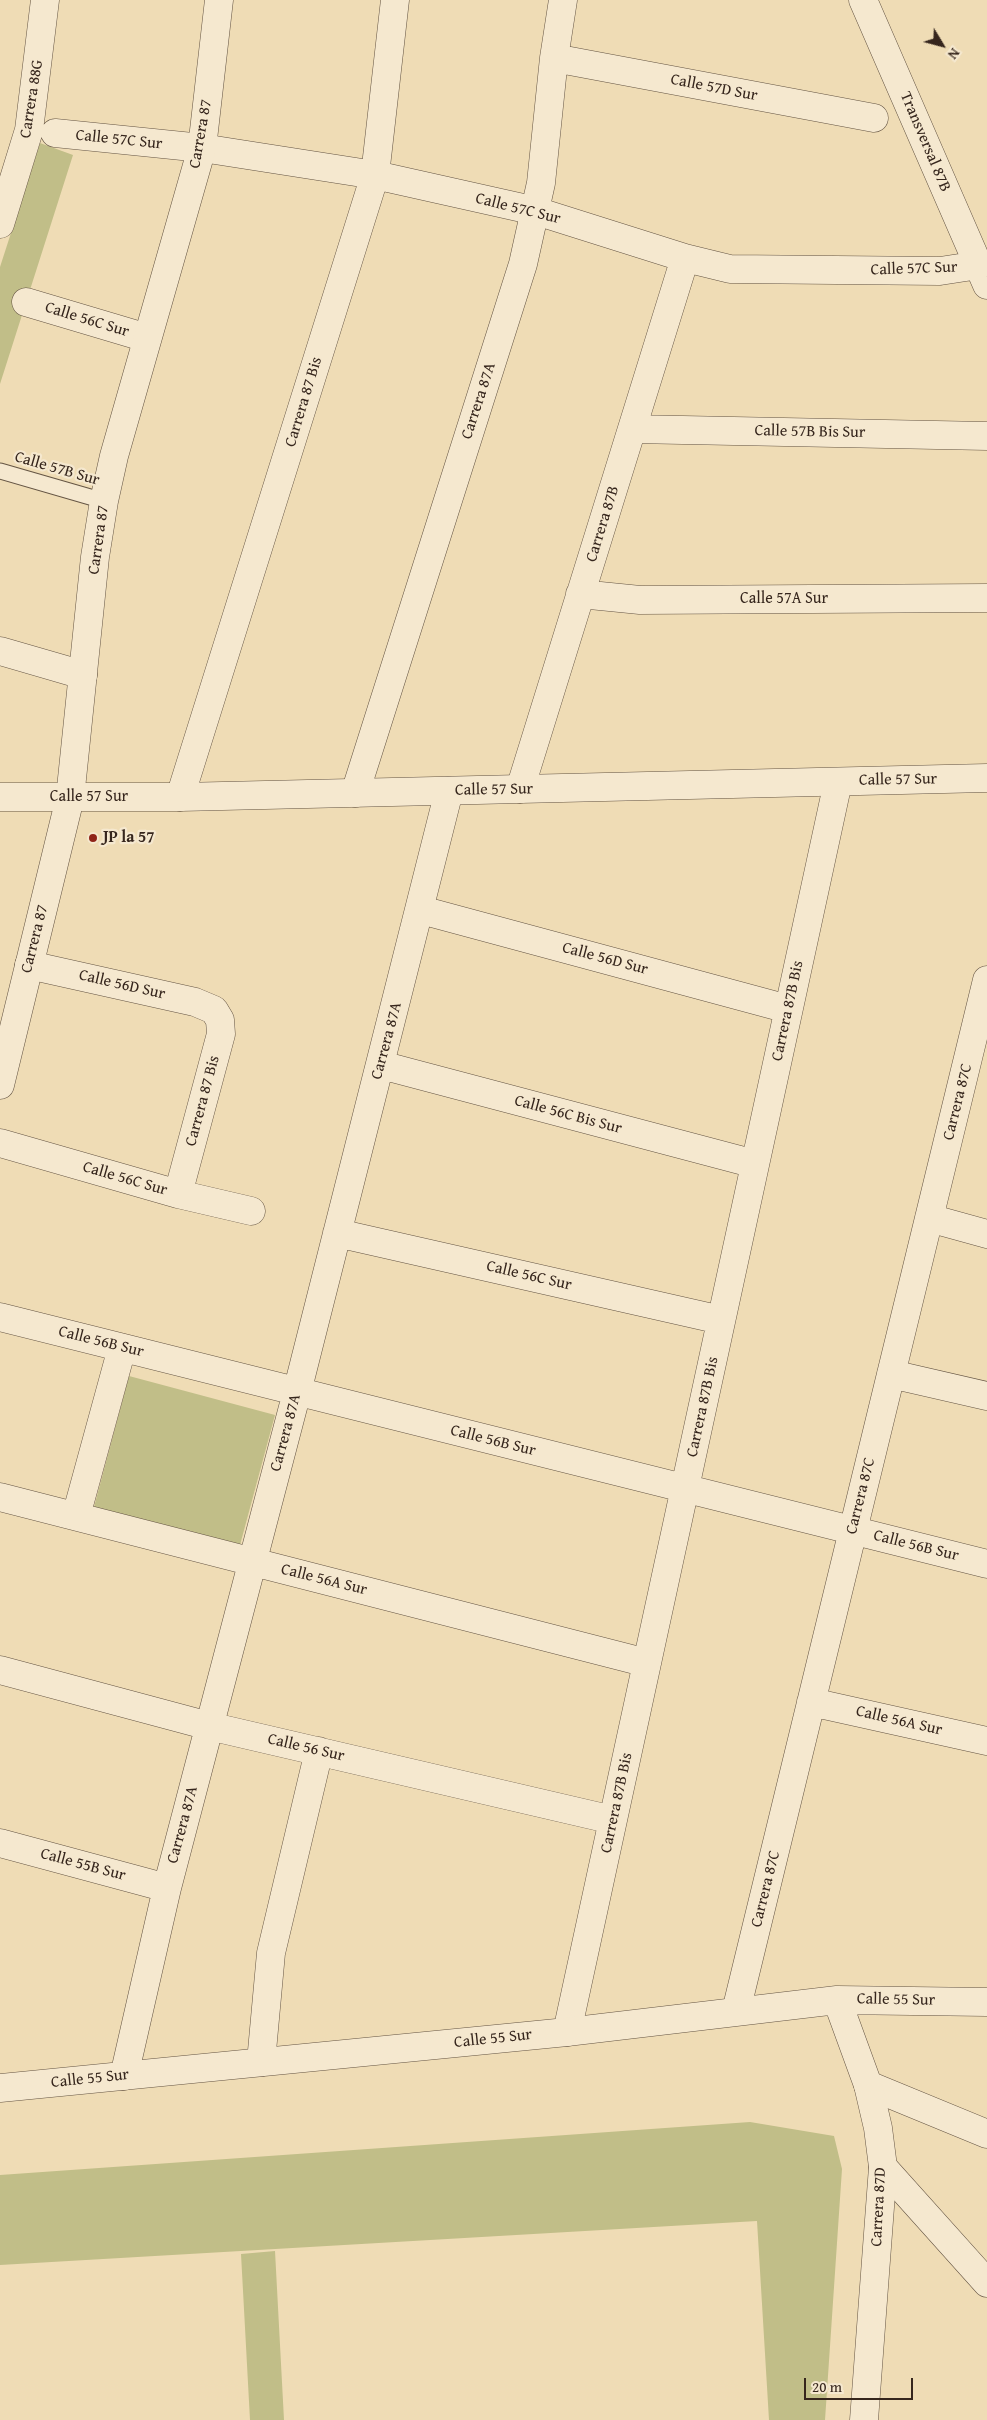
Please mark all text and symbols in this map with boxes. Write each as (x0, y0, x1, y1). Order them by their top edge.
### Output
north arrow (917, 20, 967, 70)
text: N (943, 44, 965, 64)
street label: Carrera 88G (16, 58, 48, 140)
street label: Calle 57D Sur (669, 70, 759, 106)
street label: Transversal 87B (895, 89, 955, 195)
street label: Carrera 87 (185, 98, 217, 170)
street label: Calle 57C Sur (75, 126, 163, 154)
street label: Calle 57C Sur (473, 189, 563, 229)
street label: Calle 57C Sur (870, 258, 958, 280)
street label: Calle 56C Sur (43, 298, 131, 342)
street label: Carrera 87 Bis (281, 355, 327, 449)
street label: Carrera 87A (458, 360, 500, 442)
street label: Calle 57B Bis Sur (754, 421, 866, 443)
street label: Calle 57B Sur (12, 448, 102, 490)
street label: Carrera 87B (582, 484, 624, 564)
street label: Carrera 87 (85, 504, 113, 576)
street label: Calle 57A Sur (740, 589, 828, 609)
street label: Calle 57 Sur (859, 770, 937, 790)
street label: Calle 57 Sur (455, 780, 533, 800)
street label: Calle 57 Sur (50, 787, 128, 807)
place label: JP la 57 (103, 828, 155, 848)
marker: JP la 57 (87, 832, 99, 844)
street label: Carrera 87 (17, 903, 53, 975)
street label: Calle 56D Sur (560, 938, 650, 980)
street label: Carrera 87B Bis (768, 959, 808, 1063)
street label: Calle 56D Sur (77, 966, 167, 1004)
street label: Carrera 87A (367, 1000, 407, 1082)
street label: Carrera 87 Bis (182, 1054, 224, 1148)
street label: Carrera 87C (939, 1062, 977, 1142)
street label: Calle 56C Bis Sur (512, 1091, 624, 1139)
street label: Calle 56C Sur (81, 1158, 169, 1200)
street label: Calle 56C Sur (484, 1257, 574, 1295)
street label: Calle 56B Sur (56, 1322, 146, 1362)
street label: Carrera 87B Bis (683, 1355, 723, 1459)
street label: Carrera 87A (266, 1392, 306, 1474)
street label: Calle 56B Sur (448, 1421, 538, 1461)
street label: Carrera 87C (842, 1456, 880, 1536)
street label: Calle 56B Sur (871, 1526, 961, 1566)
street label: Calle 56A Sur (279, 1560, 369, 1600)
street label: Calle 56A Sur (854, 1702, 944, 1740)
street label: Calle 56 Sur (266, 1730, 346, 1766)
street label: Carrera 87B Bis (597, 1751, 637, 1855)
street label: Carrera 87A (163, 1784, 203, 1866)
street label: Calle 55B Sur (38, 1844, 128, 1886)
street label: Carrera 87C (747, 1849, 785, 1929)
street label: Calle 55 Sur (857, 1990, 935, 2010)
street label: Calle 55 Sur (453, 2025, 533, 2053)
street label: Calle 55 Sur (50, 2065, 130, 2093)
street label: Carrera 87D (867, 2167, 891, 2247)
scale bar (807, 2368, 916, 2400)
text: 20 m (812, 2376, 842, 2397)

